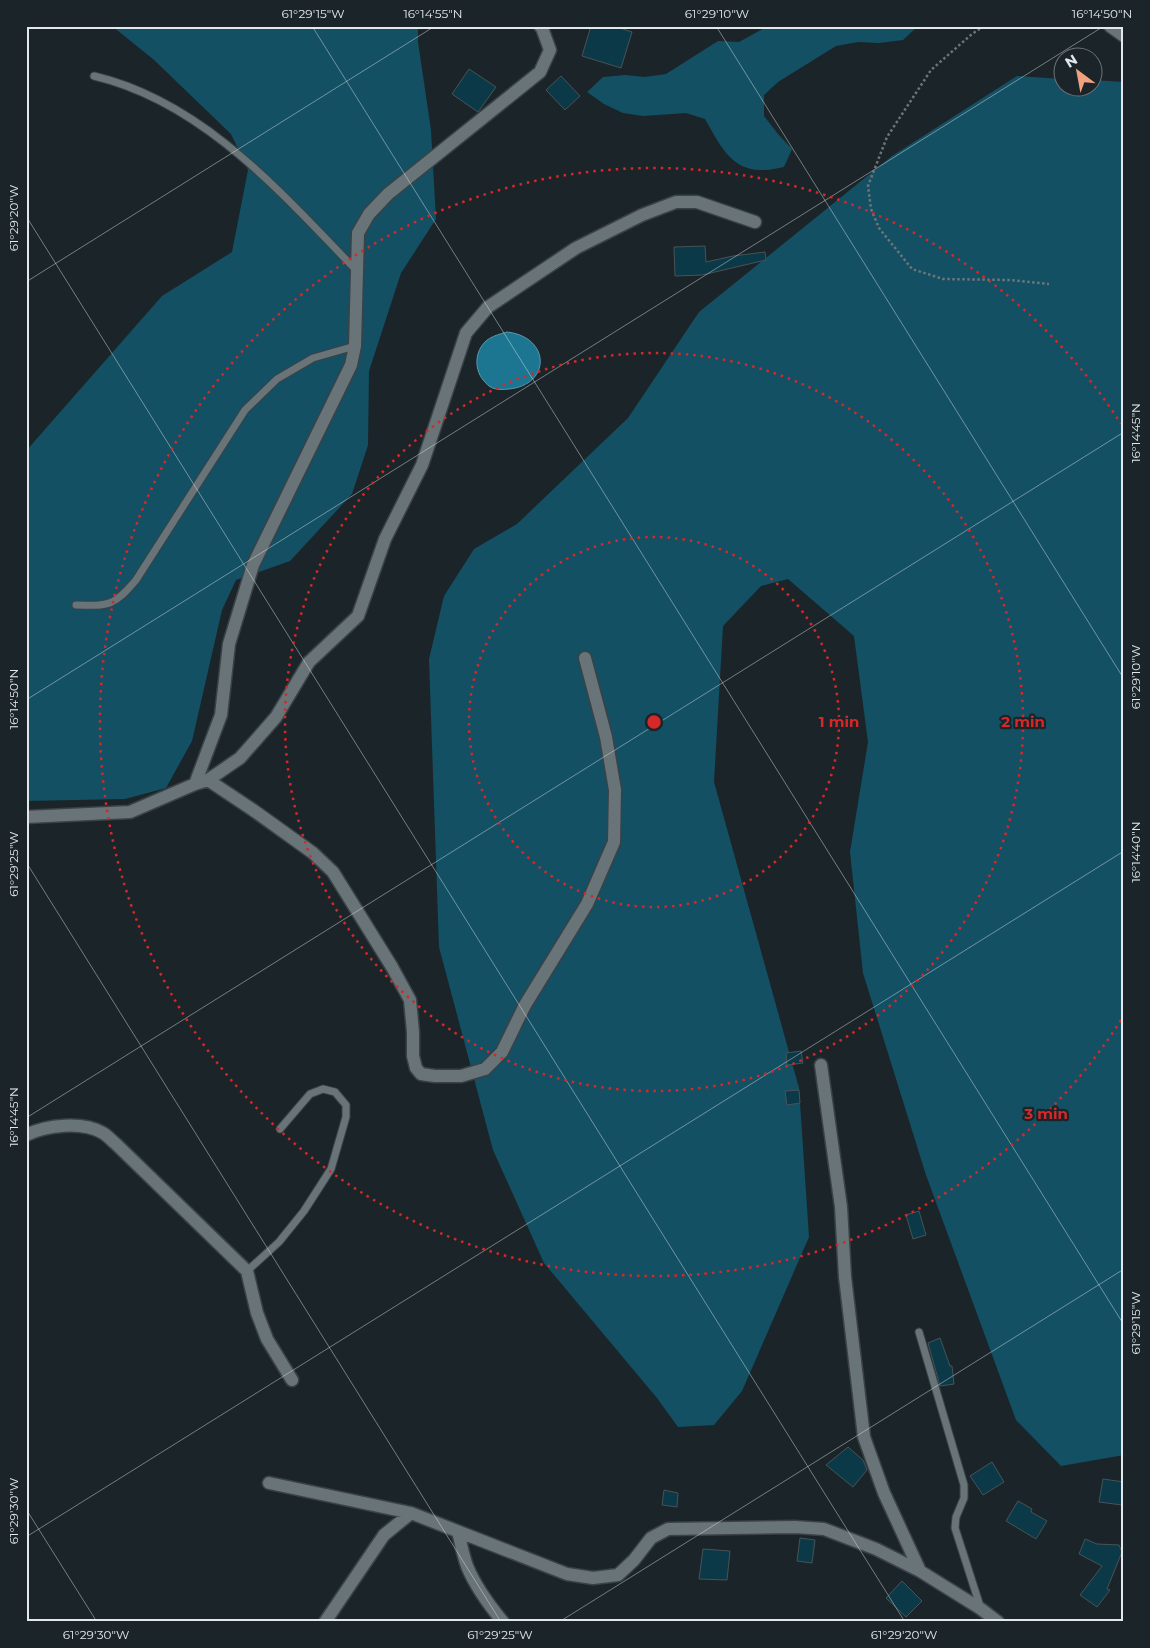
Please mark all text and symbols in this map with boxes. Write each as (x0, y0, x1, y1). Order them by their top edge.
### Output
text: 61°29'15"W (281, 6, 345, 21)
text: 16°14'55"N (403, 6, 463, 21)
text: 61°29'10"W (685, 6, 749, 21)
text: 16°14'50"N (1072, 6, 1132, 21)
north arrow (1052, 48, 1102, 98)
text: N (1062, 50, 1081, 72)
text: 61°29'20"W (6, 185, 21, 251)
text: 16°14'45"N (1128, 403, 1143, 463)
text: 61°29'10"W (1128, 645, 1143, 709)
text: 16°14'50"N (6, 669, 21, 729)
text: 1 min (819, 712, 859, 731)
text: 2 min (1001, 712, 1045, 731)
centre of rings (645, 713, 663, 731)
text: 16°14'40"N (1128, 822, 1143, 882)
text: 61°29'25"W (6, 831, 21, 897)
text: 16°14'45"N (6, 1087, 21, 1147)
text: 3 min (1023, 1104, 1068, 1123)
text: 61°29'15"W (1128, 1291, 1143, 1355)
text: 61°29'30"W (6, 1478, 21, 1544)
text: 61°29'30"W (63, 1627, 129, 1642)
text: 61°29'25"W (467, 1627, 533, 1642)
text: 61°29'20"W (871, 1627, 937, 1642)

